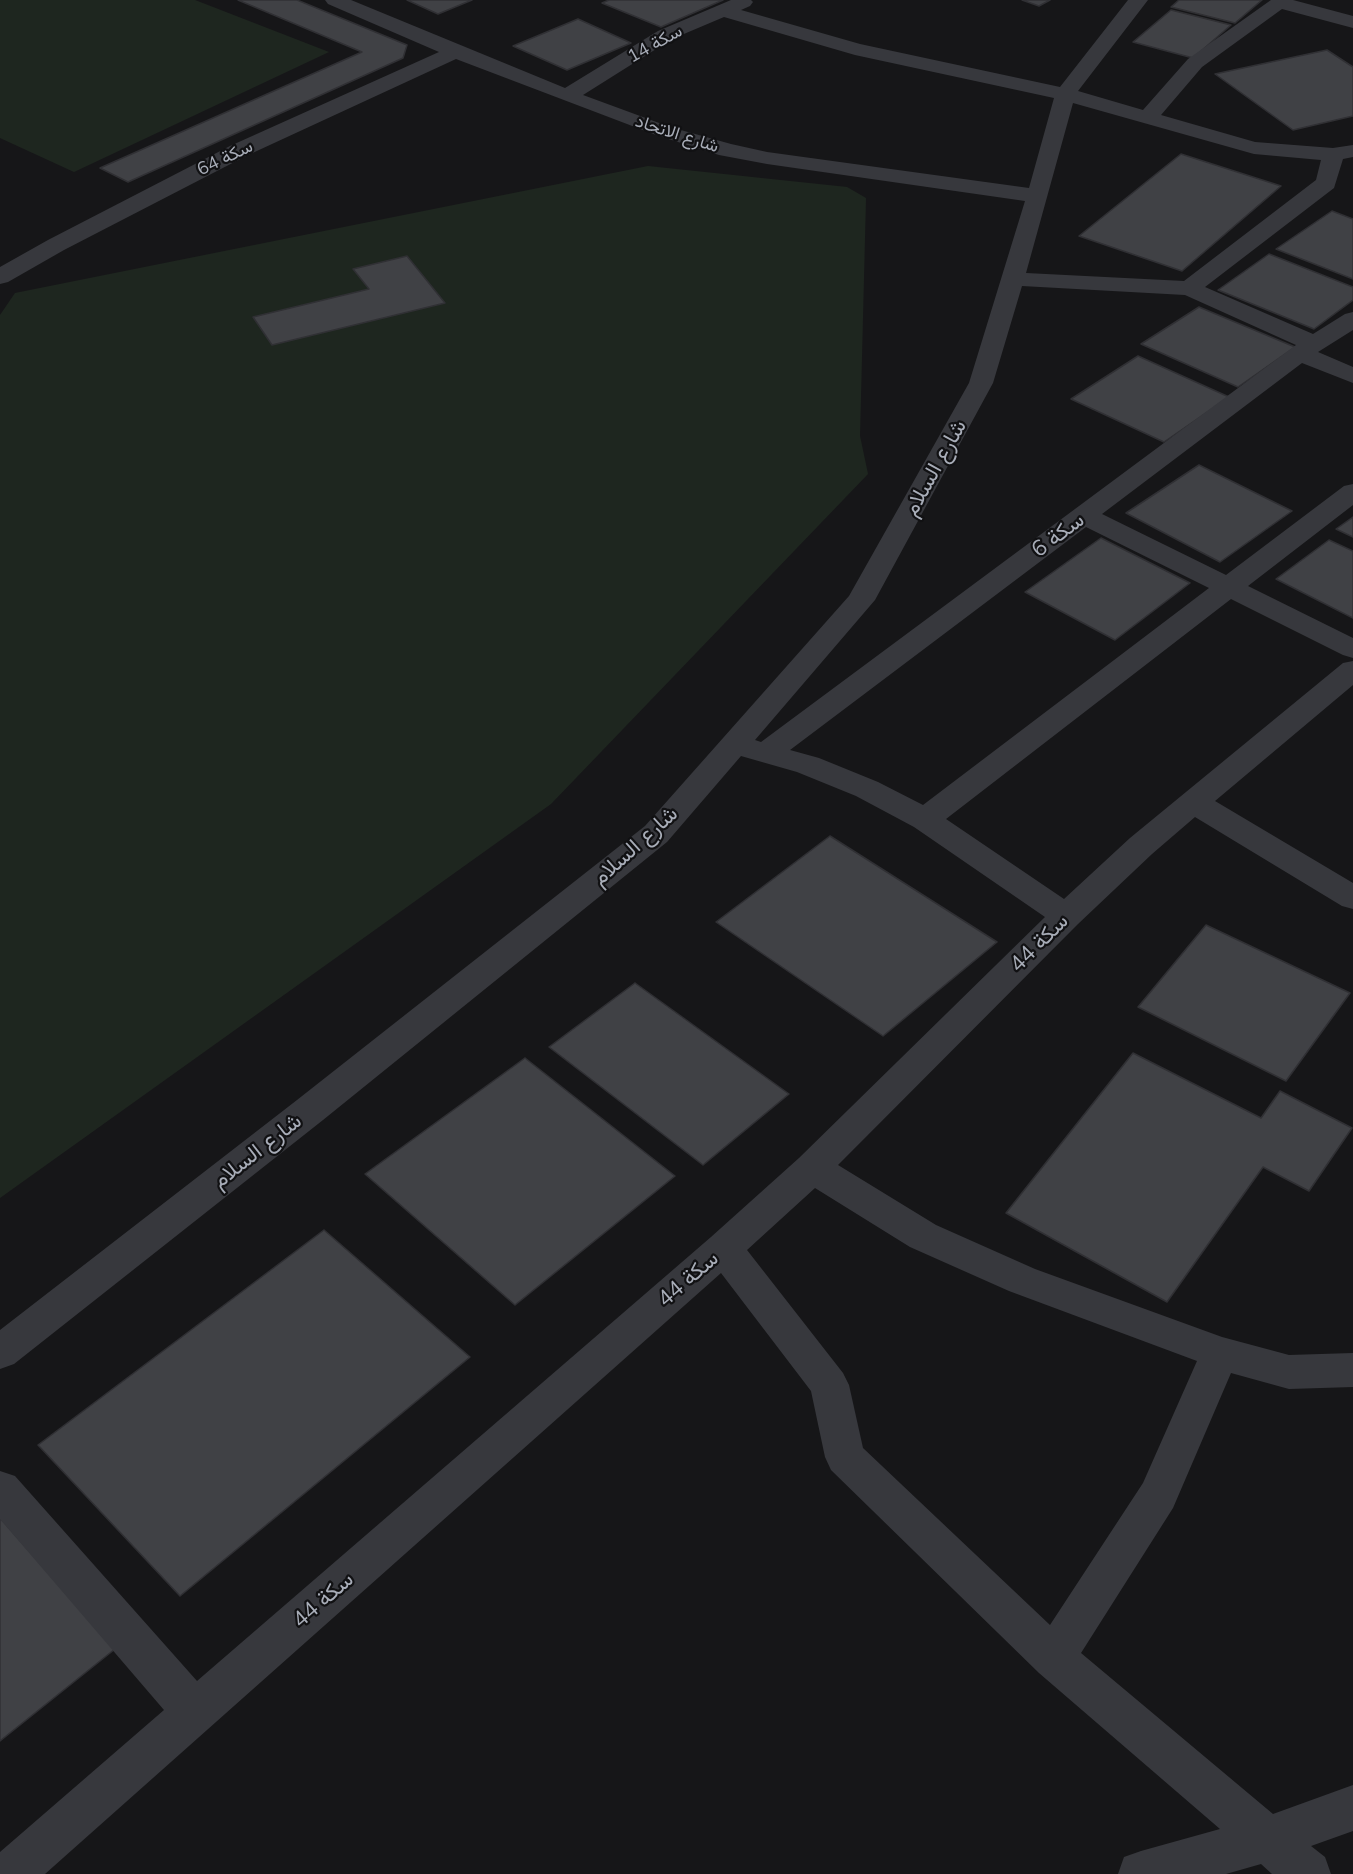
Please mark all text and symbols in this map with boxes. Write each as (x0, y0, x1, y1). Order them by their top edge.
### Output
street label: سكة 14 (624, 20, 686, 68)
street label: شارع الاتحاد (633, 110, 721, 158)
street label: سكة 64 (194, 135, 256, 181)
street label: شارع السلام (898, 415, 972, 521)
street label: سكة 6 (1027, 507, 1089, 563)
street label: شارع السلام (587, 801, 683, 891)
street label: سكة 44 (1004, 908, 1074, 978)
street label: شارع السلام (207, 1108, 307, 1194)
street label: سكة 44 (652, 1245, 724, 1313)
street label: سكة 44 (287, 1566, 359, 1634)

